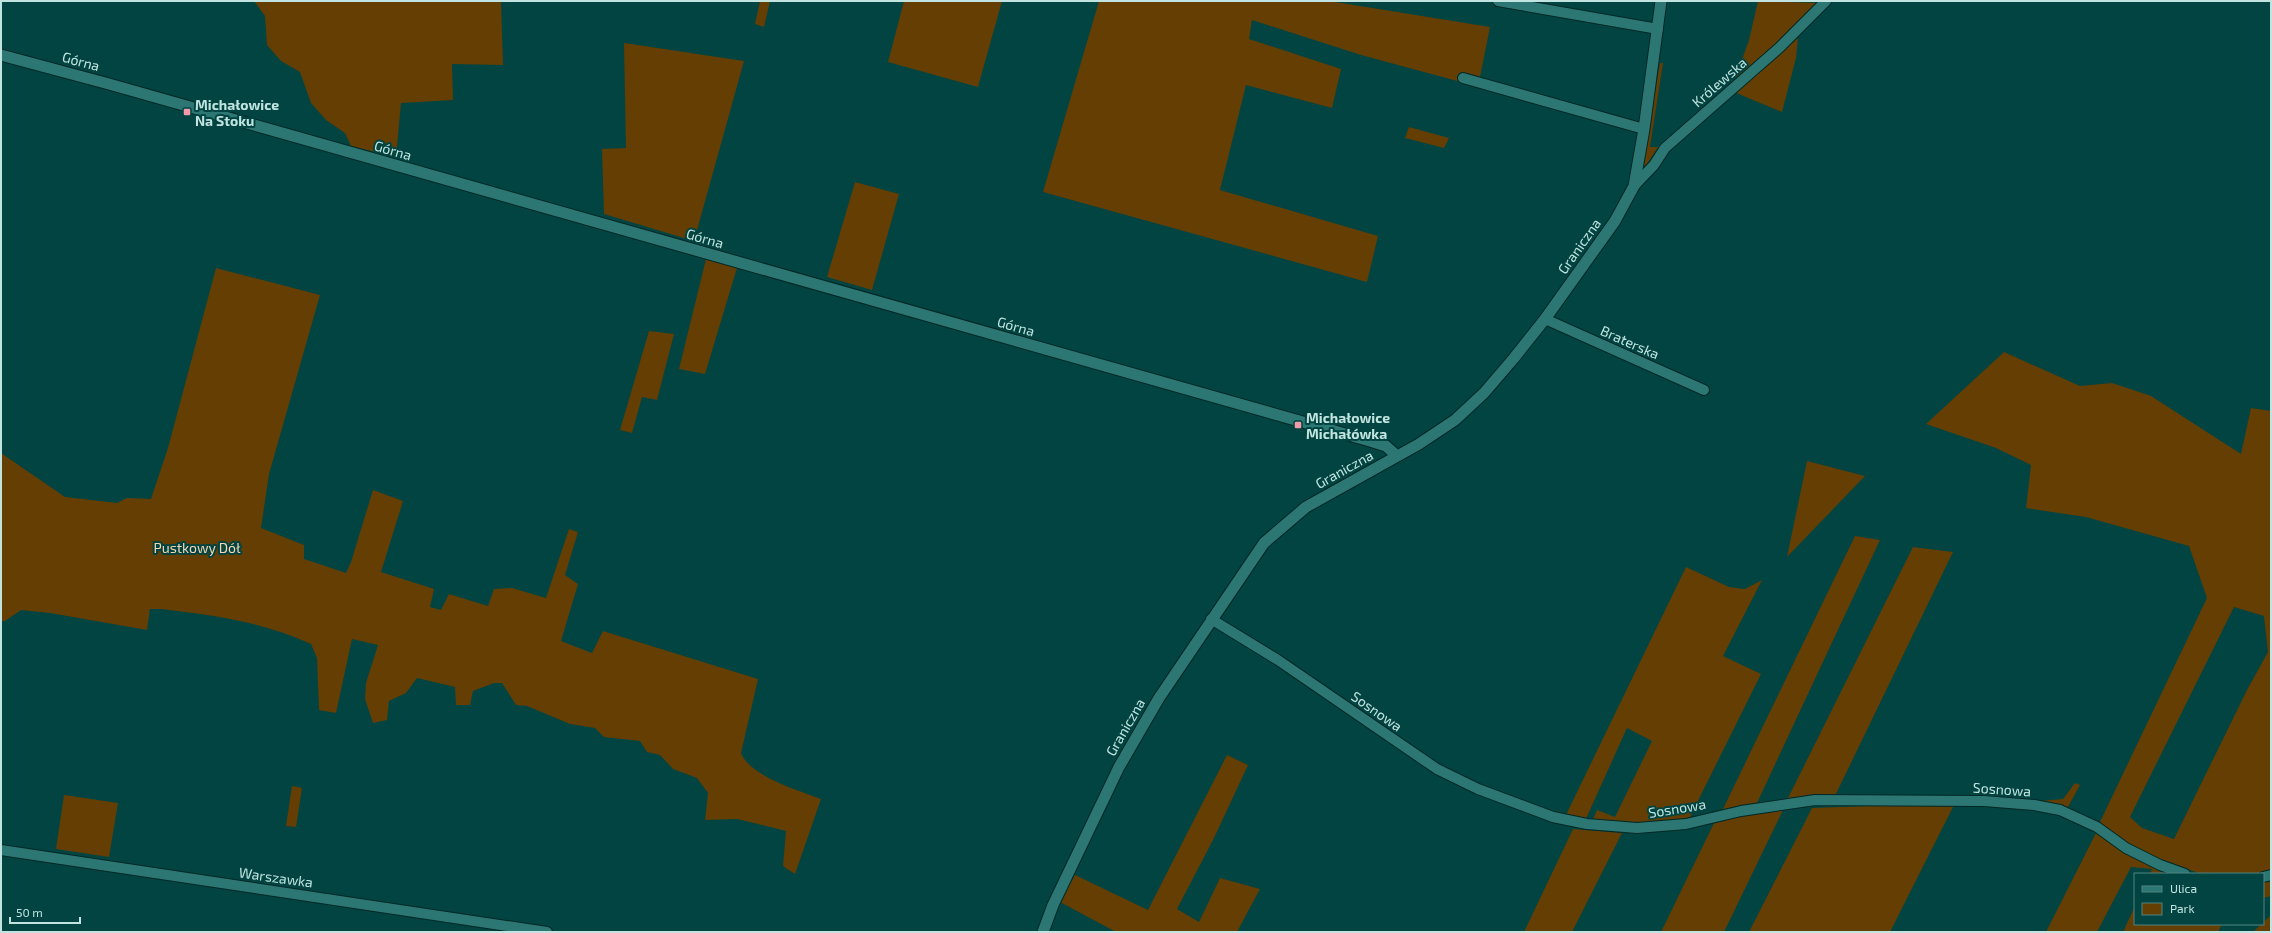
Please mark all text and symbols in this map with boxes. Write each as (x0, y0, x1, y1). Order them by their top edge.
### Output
street label: Górna (60, 48, 102, 74)
street label: Królewska (1688, 54, 1750, 110)
place label: Michałowice Na Stoku (195, 96, 279, 129)
marker: Michałowice Na Stoku (182, 107, 192, 117)
street label: Górna (372, 137, 414, 163)
street label: Graniczna (1554, 215, 1604, 277)
street label: Górna (684, 225, 726, 251)
street label: Górna (995, 313, 1037, 339)
street label: Braterska (1598, 322, 1662, 362)
place label: Michałowice Michałówka (1306, 409, 1390, 442)
marker: Michałowice Michałówka (1293, 420, 1303, 430)
street label: Graniczna (1312, 446, 1376, 492)
park label: Pustkowy Dół (153, 539, 241, 556)
street label: Sosnowa (1348, 687, 1406, 735)
street label: Graniczna (1102, 695, 1148, 759)
street label: Sosnowa (1972, 778, 2032, 800)
street label: Sosnowa (1647, 795, 1707, 821)
street label: Warszawka (238, 863, 314, 891)
legend (2134, 873, 2264, 925)
text: Ulica (2170, 881, 2197, 895)
scale bar (10, 899, 80, 925)
text: Park (2170, 901, 2195, 915)
text: 50 m (16, 905, 43, 919)

